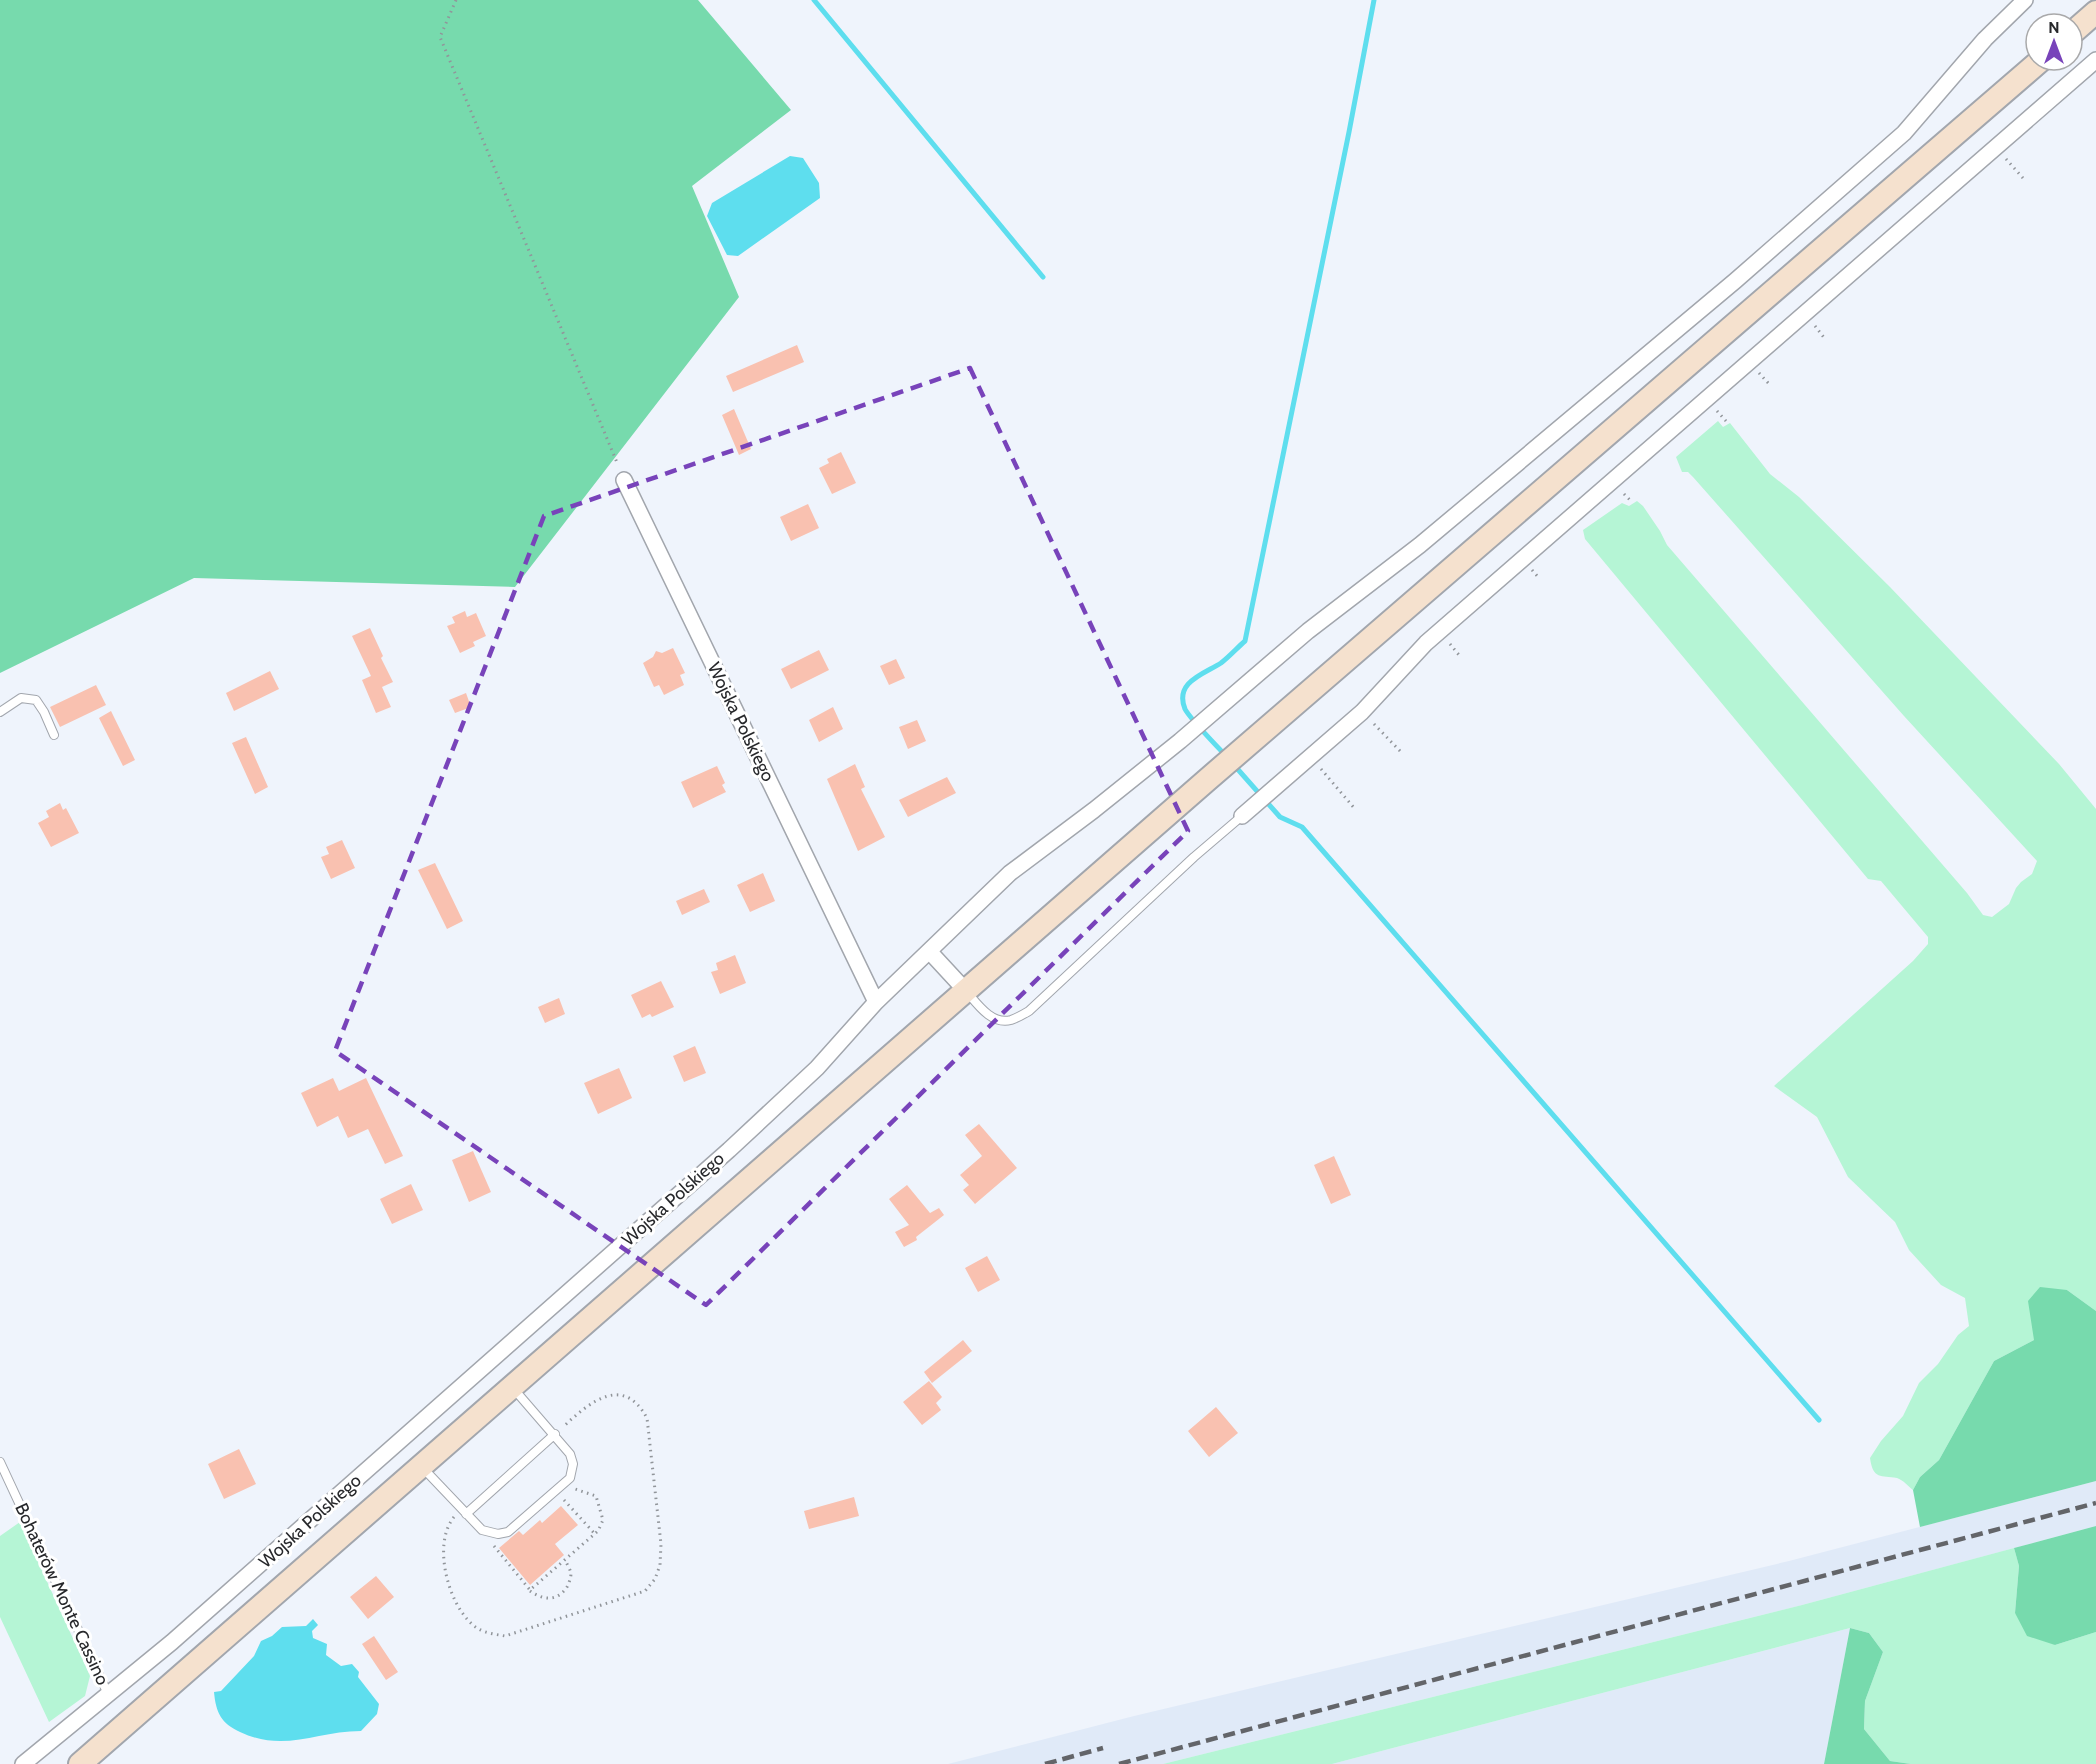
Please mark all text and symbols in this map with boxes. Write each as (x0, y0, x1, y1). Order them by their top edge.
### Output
north arrow (2024, 12, 2084, 72)
text: N (2048, 18, 2060, 37)
street label: Wojska Polskiego (703, 659, 779, 785)
street label: Wojska Polskiego (617, 1147, 729, 1251)
street label: Wojska Polskiego (254, 1469, 366, 1573)
street label: Bohaterów Monte Cassino (10, 1499, 114, 1689)

